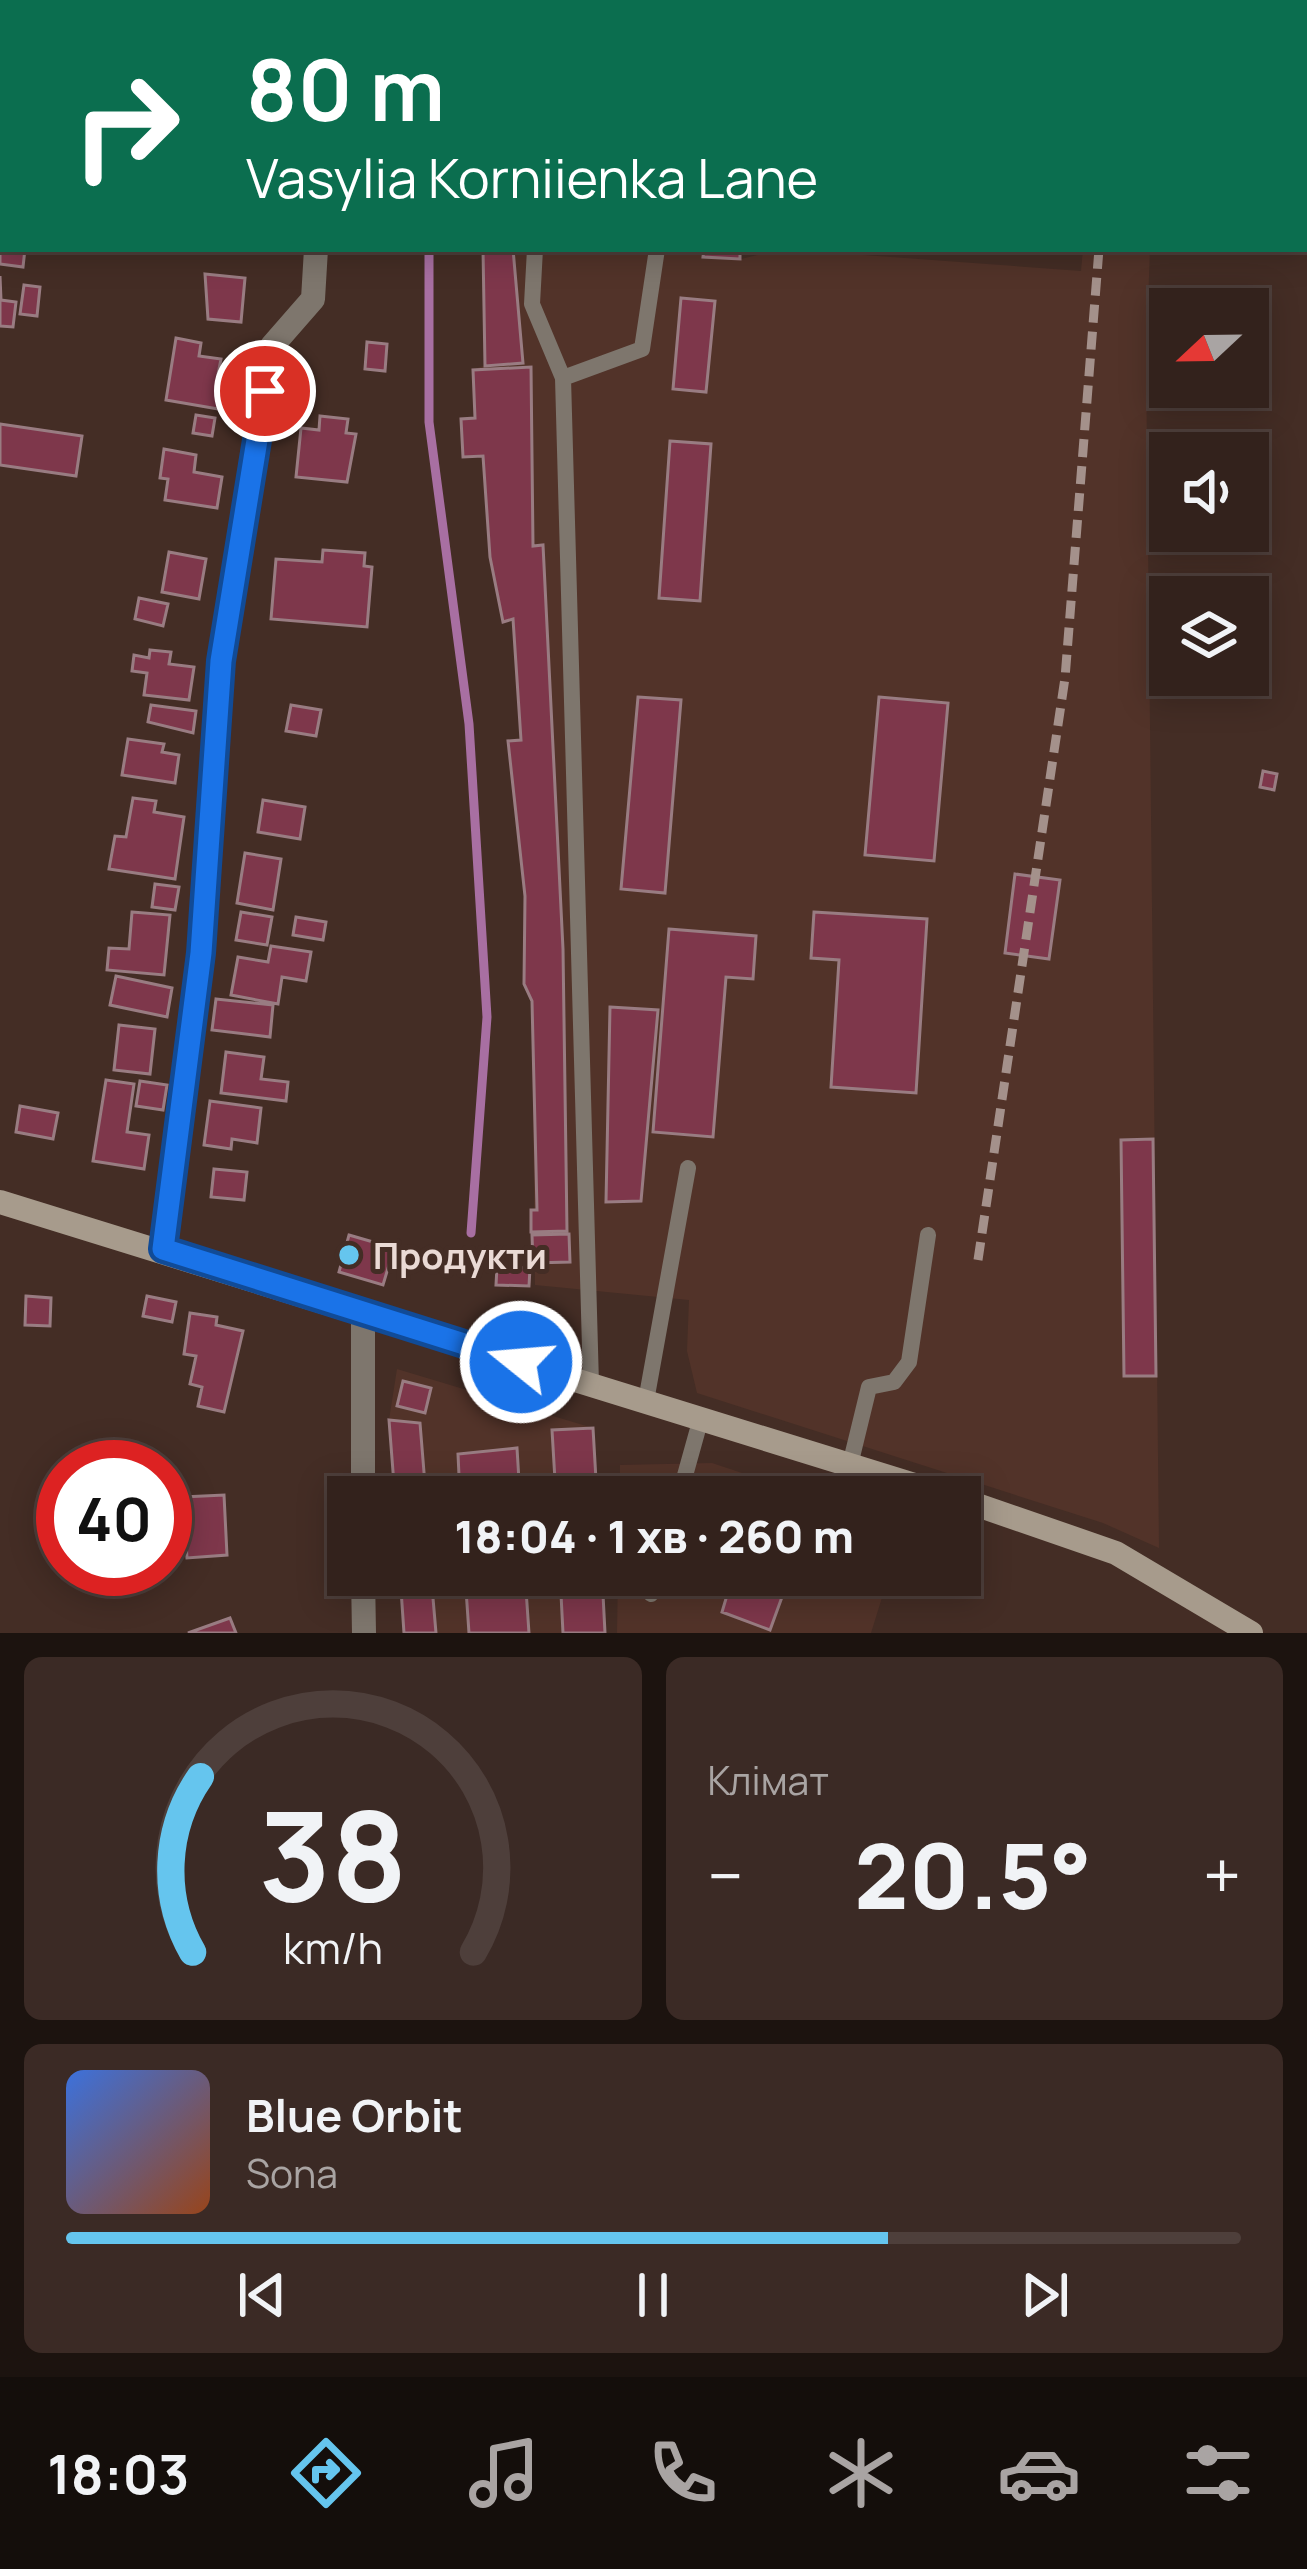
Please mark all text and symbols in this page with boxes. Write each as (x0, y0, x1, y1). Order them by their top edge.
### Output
text: 80 m (246, 31, 445, 146)
icon: right (48, 48, 204, 204)
text: Vasylia Korniienka Lane (246, 140, 818, 214)
north arrow (1149, 288, 1269, 408)
map controls (1149, 288, 1269, 696)
pin (214, 340, 316, 442)
icon: arrive (232, 358, 298, 424)
button: sound (1149, 432, 1269, 552)
button: layers (1149, 576, 1269, 696)
place label: Продукти (373, 1231, 547, 1280)
marker: Продукти (336, 1242, 362, 1268)
position arrow (458, 1299, 584, 1425)
speed limit sign: 40 (36, 1440, 192, 1596)
text: 18:04 · 1 хв · 260 m (454, 1505, 854, 1567)
text: Клімат (708, 1753, 829, 1807)
text: 38 (258, 1768, 407, 1938)
text: 20.5° (854, 1813, 1092, 1936)
text: − (708, 1830, 743, 1920)
text: + (1203, 1830, 1241, 1920)
text: km/h (283, 1917, 383, 1976)
text: Blue Orbit (246, 2084, 463, 2146)
text: Sona (246, 2146, 338, 2200)
icon: previous (229, 2262, 295, 2328)
icon: pause (620, 2262, 686, 2328)
icon: next (1012, 2262, 1078, 2328)
icon: directions (284, 2431, 368, 2515)
icon: music (462, 2431, 546, 2515)
icon: phone (641, 2431, 725, 2515)
icon: climate (819, 2431, 903, 2515)
icon: car (997, 2431, 1081, 2515)
icon: filters (1176, 2431, 1260, 2515)
text: 18:03 (47, 2436, 189, 2510)

